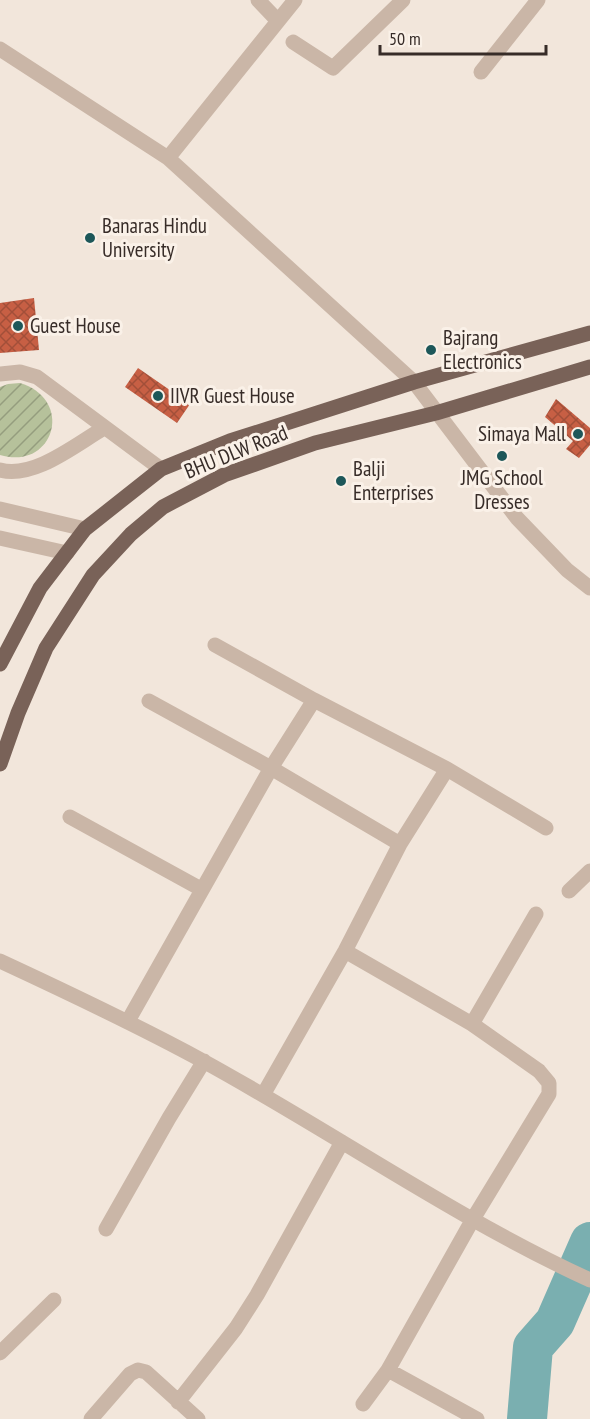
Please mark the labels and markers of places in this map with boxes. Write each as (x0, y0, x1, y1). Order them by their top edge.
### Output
place label: Banaras Hindu University (102, 212, 207, 263)
marker: Banaras Hindu University (83, 231, 97, 245)
place label: Guest House (30, 312, 121, 339)
marker: Guest House (11, 319, 25, 333)
place label: Bajrang Electronics (443, 324, 522, 375)
marker: Bajrang Electronics (424, 343, 438, 357)
place label: IIVR Guest House (170, 382, 295, 409)
marker: IIVR Guest House (151, 389, 165, 403)
place label: Simaya Mall (478, 420, 566, 447)
marker: Simaya Mall (571, 427, 585, 441)
marker: JMG School Dresses (495, 449, 509, 463)
place label: Balji Enterprises (353, 455, 434, 506)
place label: JMG School Dresses (460, 464, 543, 515)
marker: Balji Enterprises (334, 474, 348, 488)

